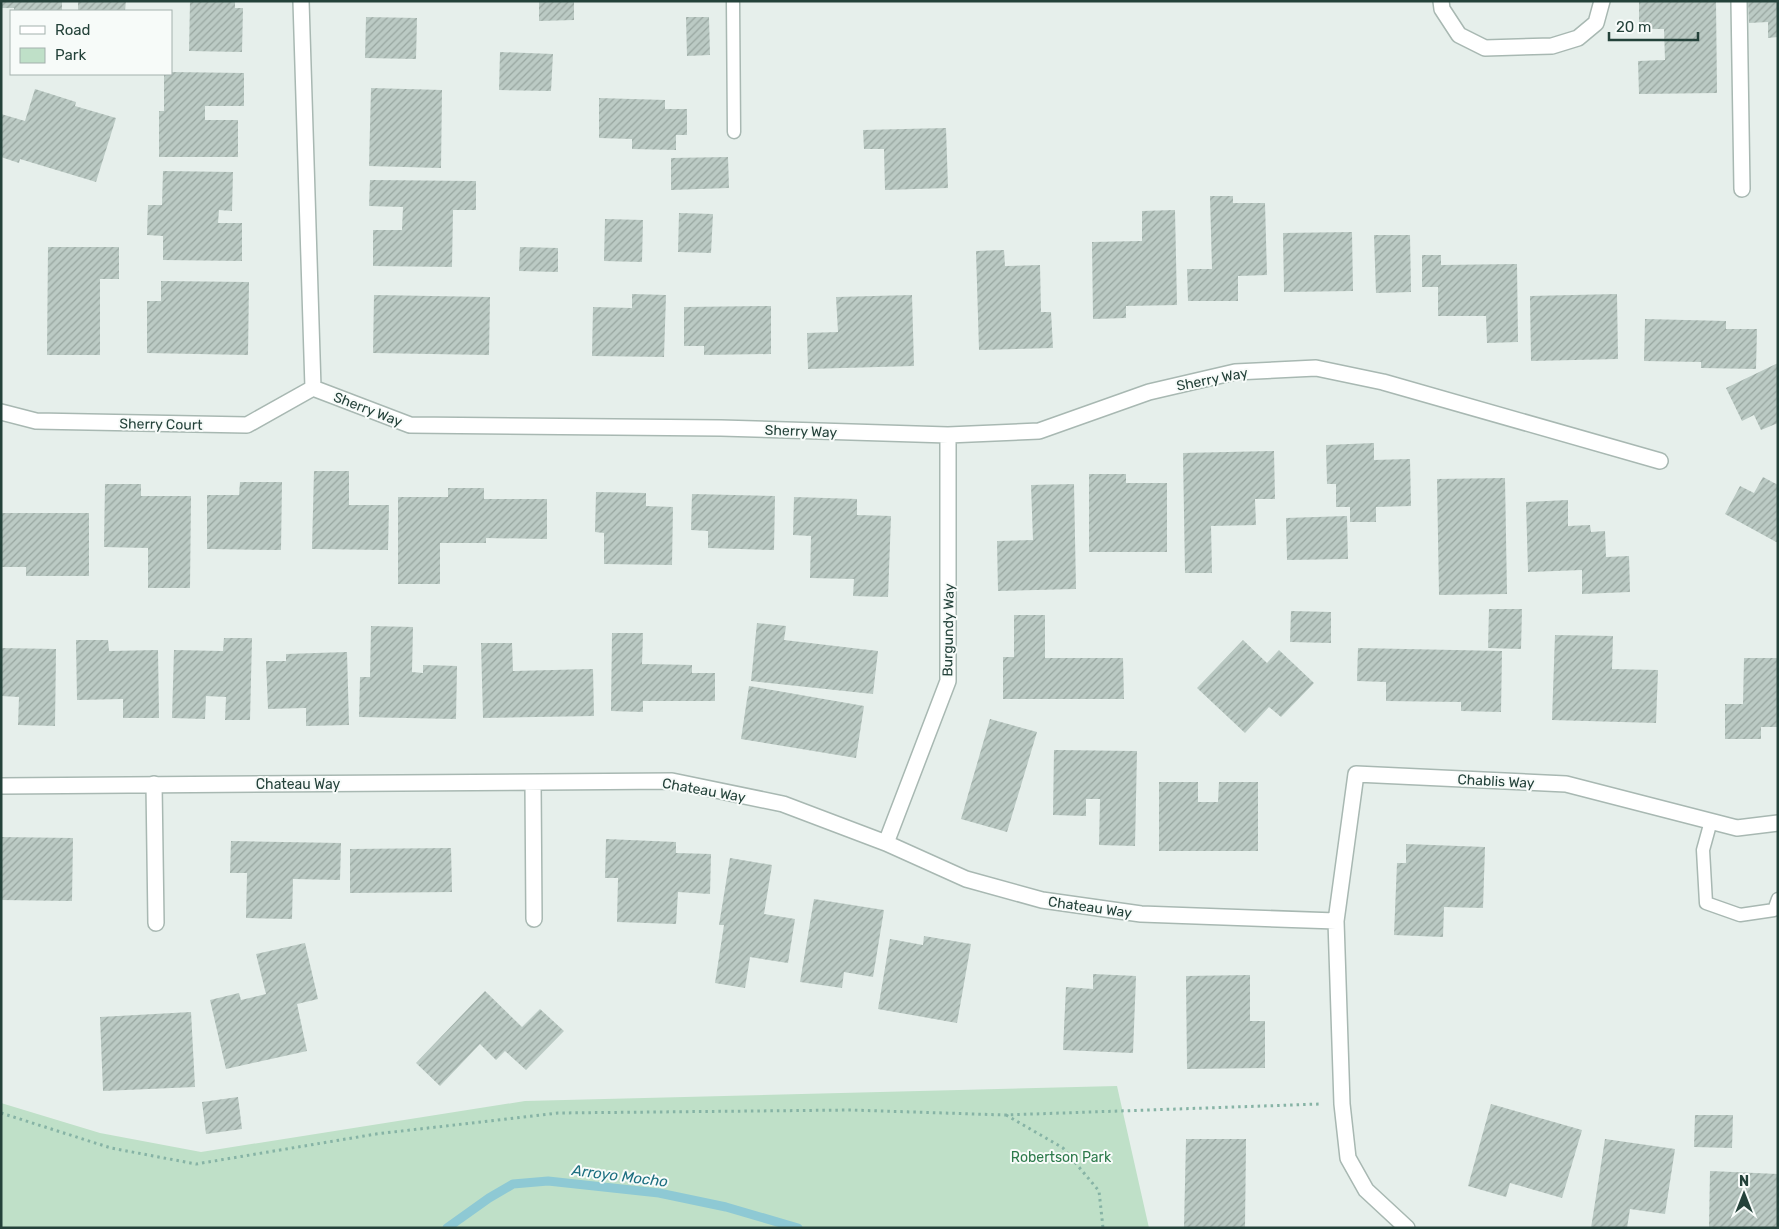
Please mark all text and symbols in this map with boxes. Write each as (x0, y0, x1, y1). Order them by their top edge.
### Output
legend (10, 10, 172, 75)
scale bar (1609, 10, 1698, 42)
text: 20 m (1616, 18, 1651, 36)
text: Road (55, 21, 91, 39)
text: Park (55, 46, 86, 64)
street label: Sherry Way (1175, 364, 1250, 395)
street label: Sherry Way (331, 389, 405, 430)
street label: Sherry Court (119, 415, 203, 434)
street label: Sherry Way (764, 422, 838, 441)
street label: Burgundy Way (939, 583, 958, 677)
street label: Chablis Way (1457, 771, 1535, 792)
street label: Chateau Way (661, 775, 747, 806)
street label: Chateau Way (256, 776, 340, 793)
street label: Chateau Way (1047, 893, 1133, 922)
park label: Robertson Park (1011, 1149, 1112, 1166)
water label: Arroyo Mocho (570, 1161, 669, 1191)
north arrow (1719, 1169, 1769, 1219)
text: N (1739, 1173, 1749, 1190)

